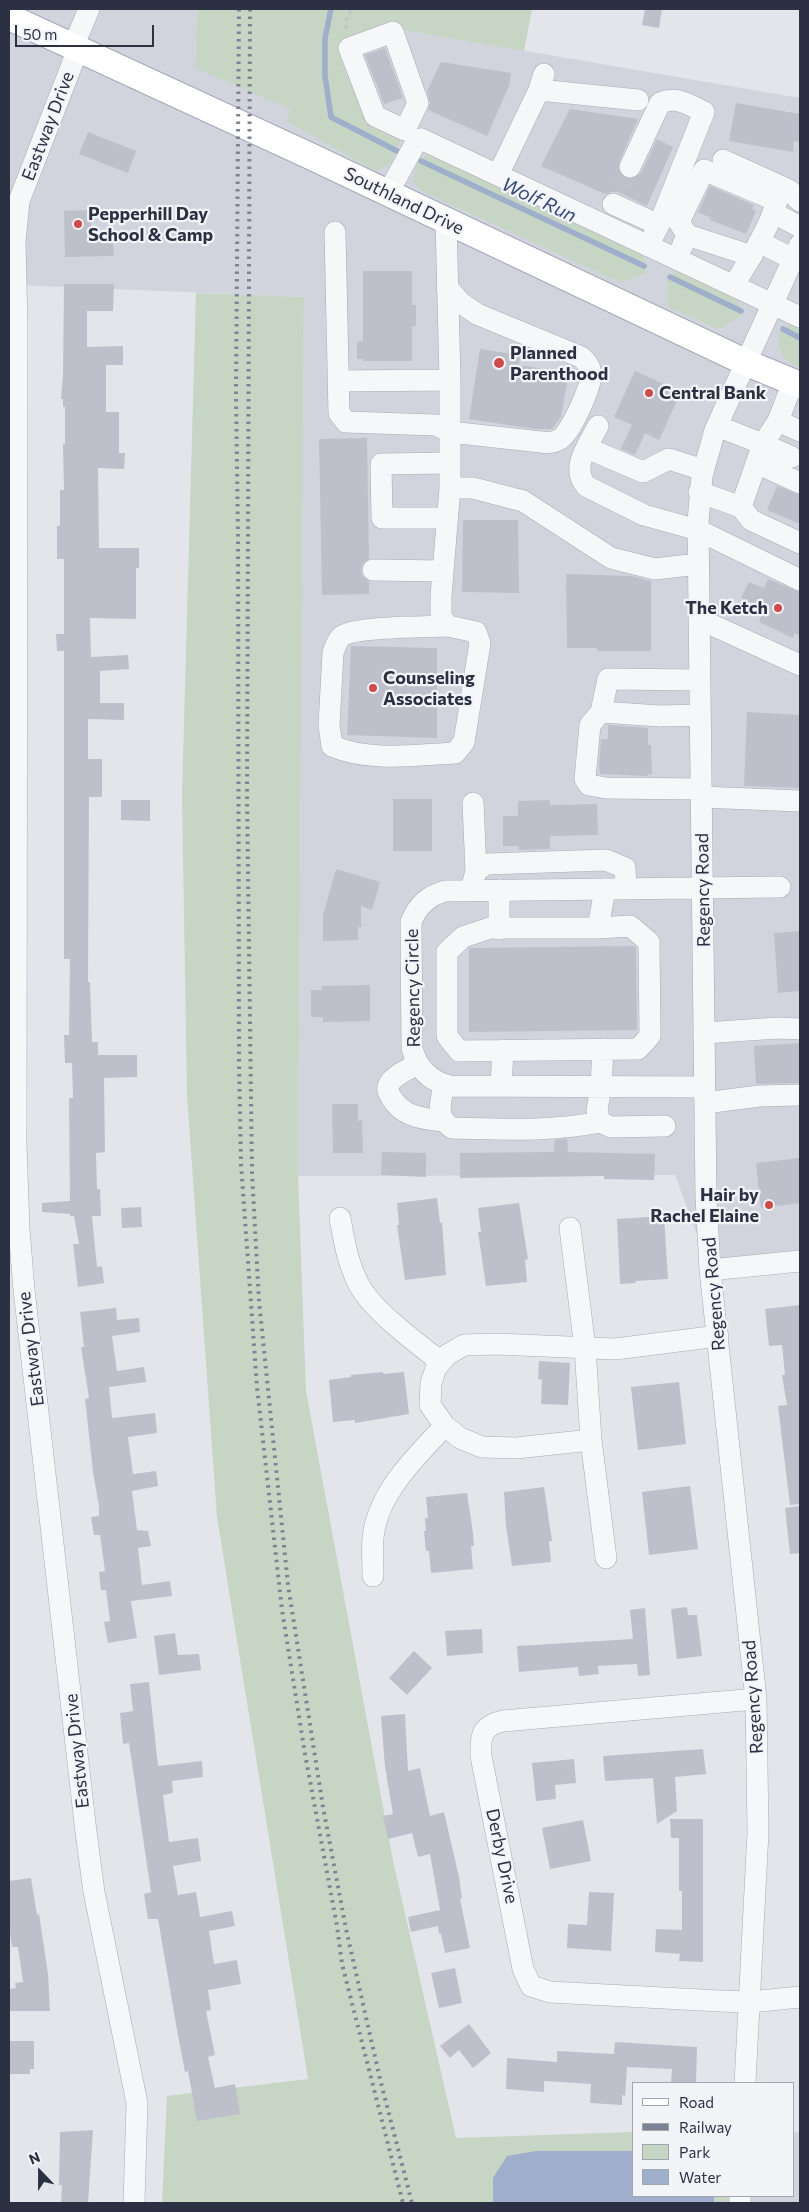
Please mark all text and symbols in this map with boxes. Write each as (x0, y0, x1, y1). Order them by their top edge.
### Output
scale bar (18, 15, 156, 47)
text: 50 m (23, 25, 57, 43)
street label: Eastway Drive (17, 68, 79, 184)
street label: Southland Drive (341, 163, 467, 239)
water label: Wolf Run (498, 173, 580, 227)
place label: Pepperhill Day School & Camp (88, 203, 213, 245)
marker: Pepperhill Day School & Camp (72, 218, 84, 230)
place label: Planned Parenthood (510, 342, 608, 384)
marker: Planned Parenthood (492, 356, 506, 370)
place label: Central Bank (659, 382, 766, 404)
marker: Central Bank (643, 387, 655, 399)
place label: The Ketch (685, 597, 768, 619)
marker: The Ketch (772, 602, 784, 614)
place label: Counseling Associates (383, 667, 475, 710)
marker: Counseling Associates (367, 682, 379, 694)
street label: Regency Road (691, 833, 715, 947)
street label: Regency Circle (401, 928, 425, 1048)
place label: Hair by Rachel Elaine (650, 1184, 759, 1226)
marker: Hair by Rachel Elaine (763, 1199, 775, 1211)
street label: Regency Road (698, 1236, 730, 1352)
street label: Eastway Drive (13, 1290, 49, 1408)
street label: Regency Road (738, 1639, 768, 1755)
street label: Eastway Drive (60, 1693, 94, 1809)
street label: Derby Drive (481, 1807, 523, 1905)
legend (632, 2082, 794, 2197)
text: Road (679, 2093, 714, 2111)
text: Railway (679, 2118, 732, 2136)
text: Park (679, 2143, 710, 2161)
north arrow (15, 2147, 65, 2197)
text: N (26, 2148, 42, 2167)
text: Water (679, 2168, 721, 2186)

